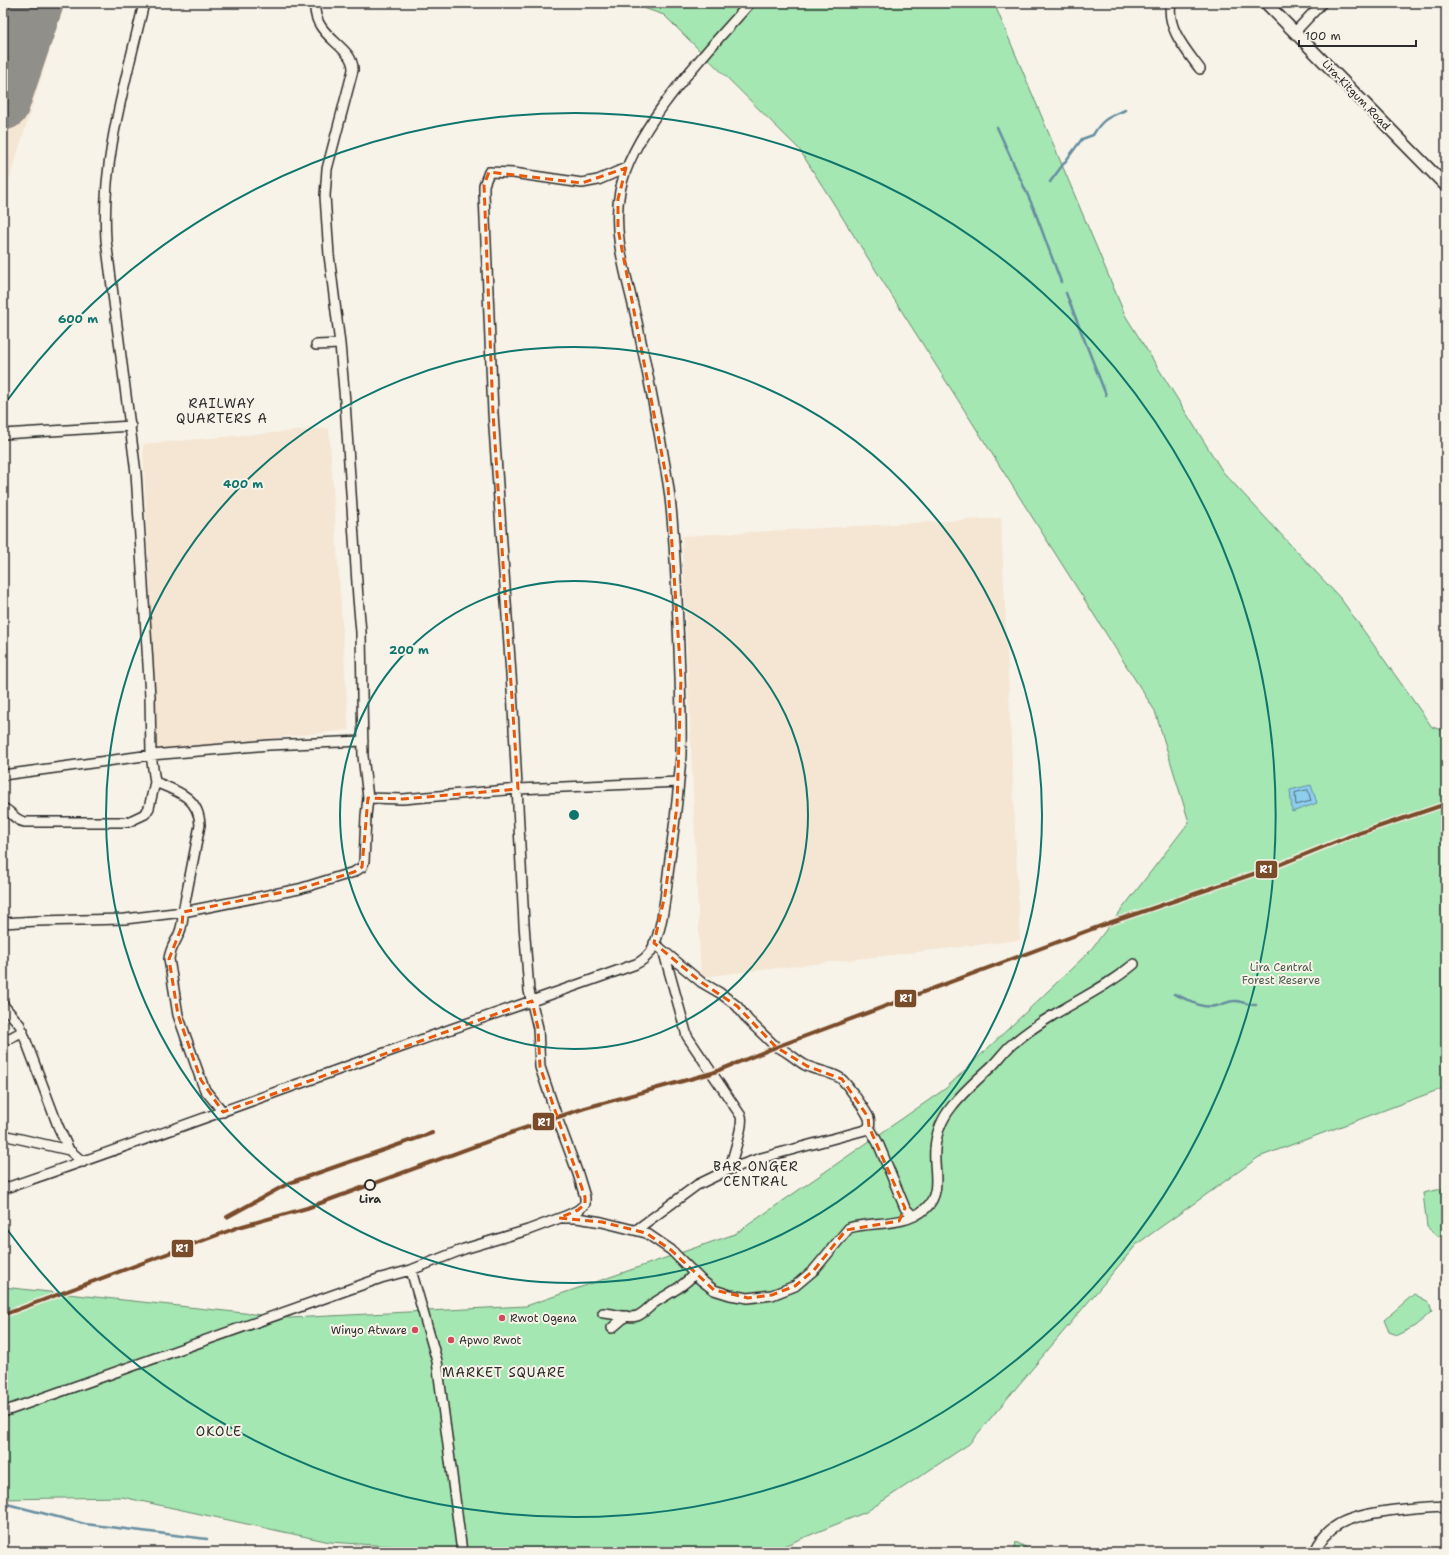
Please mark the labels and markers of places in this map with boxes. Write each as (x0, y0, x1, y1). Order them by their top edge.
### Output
centre of rings (567, 808, 581, 822)
marker: Lira (364, 1179, 376, 1191)
place label: Lira (359, 1192, 381, 1207)
place label: Rwot Ogena (510, 1311, 577, 1326)
marker: Rwot Ogena (497, 1313, 507, 1323)
place label: Winyo Atware (331, 1323, 407, 1338)
marker: Winyo Atware (410, 1325, 420, 1335)
place label: Apwo Rwot (459, 1333, 522, 1348)
marker: Apwo Rwot (446, 1335, 456, 1345)

